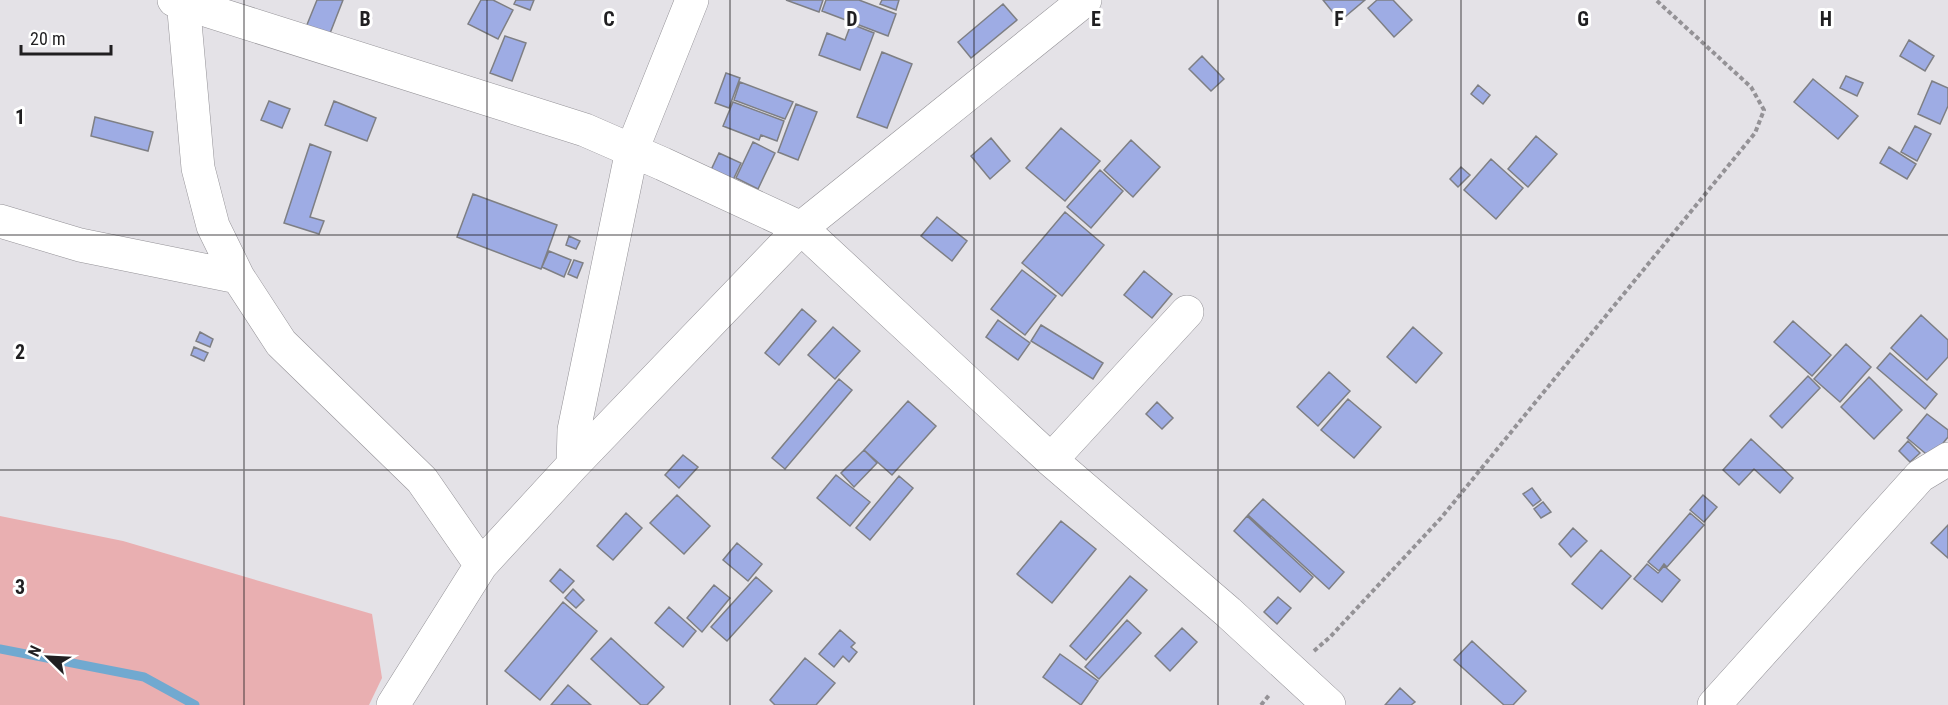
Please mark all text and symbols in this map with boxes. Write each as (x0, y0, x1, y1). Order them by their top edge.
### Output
text: B (359, 7, 371, 31)
text: C (603, 7, 615, 31)
text: D (846, 7, 858, 31)
text: E (1091, 7, 1101, 31)
text: F (1334, 7, 1344, 31)
text: G (1577, 7, 1589, 31)
text: H (1820, 7, 1832, 31)
scale bar (21, 18, 111, 56)
text: 20 m (30, 28, 65, 49)
text: 1 (15, 105, 25, 129)
text: 2 (15, 340, 25, 364)
text: 3 (15, 575, 25, 599)
north arrow (18, 627, 78, 687)
text: N (24, 643, 45, 659)

